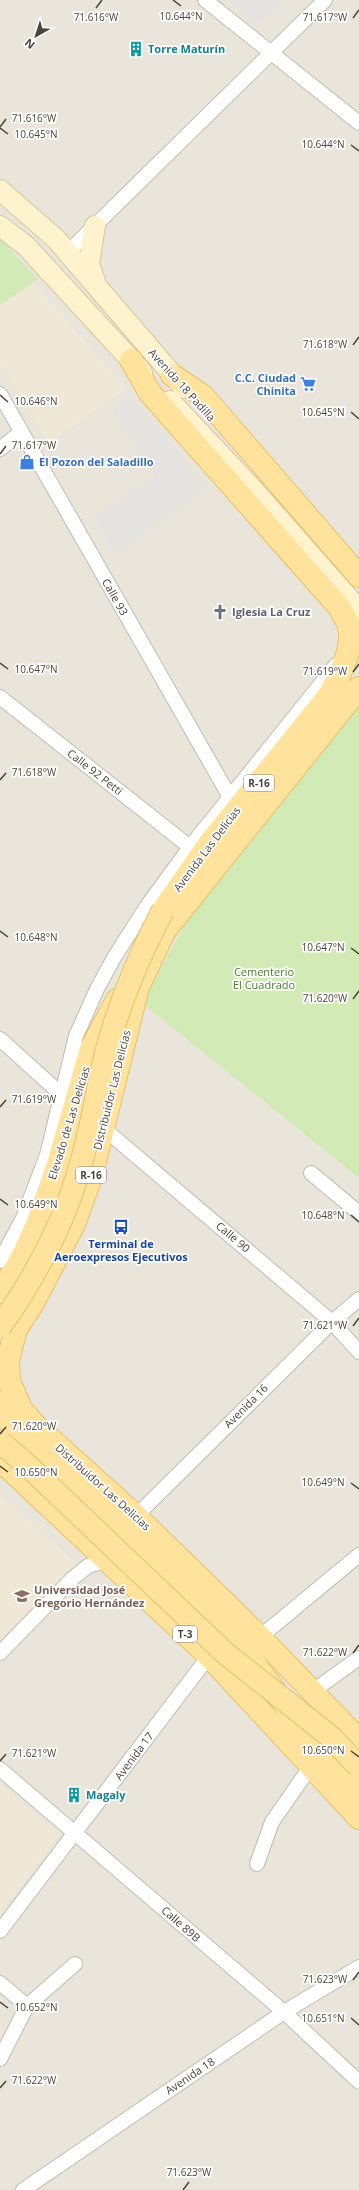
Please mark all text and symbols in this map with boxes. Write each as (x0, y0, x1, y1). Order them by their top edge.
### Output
text: 10.644°N (159, 9, 203, 23)
text: 71.616°W (74, 10, 119, 24)
text: 71.617°W (303, 10, 348, 24)
north arrow (16, 16, 56, 56)
text: N (21, 36, 38, 53)
building icon: Torre Maturín (127, 40, 145, 58)
place label: Torre Maturín (148, 41, 225, 56)
text: 71.616°W (12, 111, 57, 125)
text: 10.645°N (14, 127, 58, 141)
text: 10.644°N (301, 137, 345, 151)
text: 71.618°W (303, 337, 348, 351)
street label: Avenida 18 Padilla (146, 345, 219, 424)
place label: C.C. Ciudad Chinita (235, 370, 296, 398)
supermarket icon: C.C. Ciudad Chinita (299, 375, 317, 393)
text: 10.646°N (14, 394, 58, 408)
text: 10.645°N (301, 405, 345, 419)
text: 71.617°W (12, 438, 57, 452)
shop icon: El Pozon del Saladillo (18, 453, 36, 471)
place label: El Pozon del Saladillo (39, 454, 154, 469)
street label: Calle 93 (99, 576, 132, 618)
church icon: Iglesia La Cruz (211, 603, 229, 621)
place label: Iglesia La Cruz (232, 604, 311, 619)
text: 10.647°N (14, 662, 58, 676)
text: 71.619°W (303, 664, 348, 678)
street label: Calle 92 Petti (64, 745, 126, 798)
text: 71.618°W (12, 765, 57, 779)
road number: R-16 (244, 775, 274, 791)
street label: Avenida Las Delicias (170, 803, 244, 894)
text: 10.648°N (14, 930, 58, 944)
text: 10.647°N (301, 940, 345, 954)
park label: Cementerio El Cuadrado (233, 964, 295, 992)
text: 71.620°W (303, 991, 348, 1005)
street label: Distribuidor Las Delicias (89, 1028, 134, 1151)
street label: Elevado de Las Delicias (44, 1064, 93, 1181)
text: 71.619°W (12, 1092, 57, 1106)
road number: R-16 (76, 1167, 106, 1183)
text: 10.649°N (14, 1197, 58, 1211)
text: 10.648°N (301, 1208, 345, 1222)
bus stop icon: Terminal de Aeroexpresos Ejecutivos (112, 1218, 130, 1236)
street label: Calle 90 (213, 1218, 254, 1255)
place label: Terminal de Aeroexpresos Ejecutivos (54, 1236, 188, 1264)
text: 71.621°W (303, 1318, 348, 1332)
street label: Avenida 16 (220, 1380, 271, 1431)
text: 71.620°W (12, 1419, 57, 1433)
street label: Distribuidor Las Delicias (53, 1440, 154, 1533)
text: 10.650°N (14, 1465, 58, 1479)
text: 10.649°N (301, 1475, 345, 1489)
place label: Universidad José Gregorio Hernández (34, 1582, 145, 1610)
school or university icon: Universidad José Gregorio Hernández (13, 1587, 31, 1605)
road number: T-3 (173, 1626, 197, 1642)
text: 71.622°W (303, 1645, 348, 1659)
street label: Avenida 17 (111, 1729, 157, 1783)
text: 10.650°N (301, 1743, 345, 1757)
text: 71.621°W (12, 1746, 57, 1760)
building icon: Magaly (65, 1786, 83, 1804)
place label: Magaly (86, 1787, 126, 1802)
street label: Calle 89B (159, 1902, 204, 1945)
text: 71.623°W (303, 1972, 348, 1986)
text: 10.652°N (14, 2000, 58, 2014)
text: 10.651°N (301, 2011, 345, 2025)
street label: Avenida 18 (162, 2054, 217, 2098)
text: 71.622°W (12, 2073, 57, 2087)
text: 71.623°W (167, 2165, 212, 2179)

